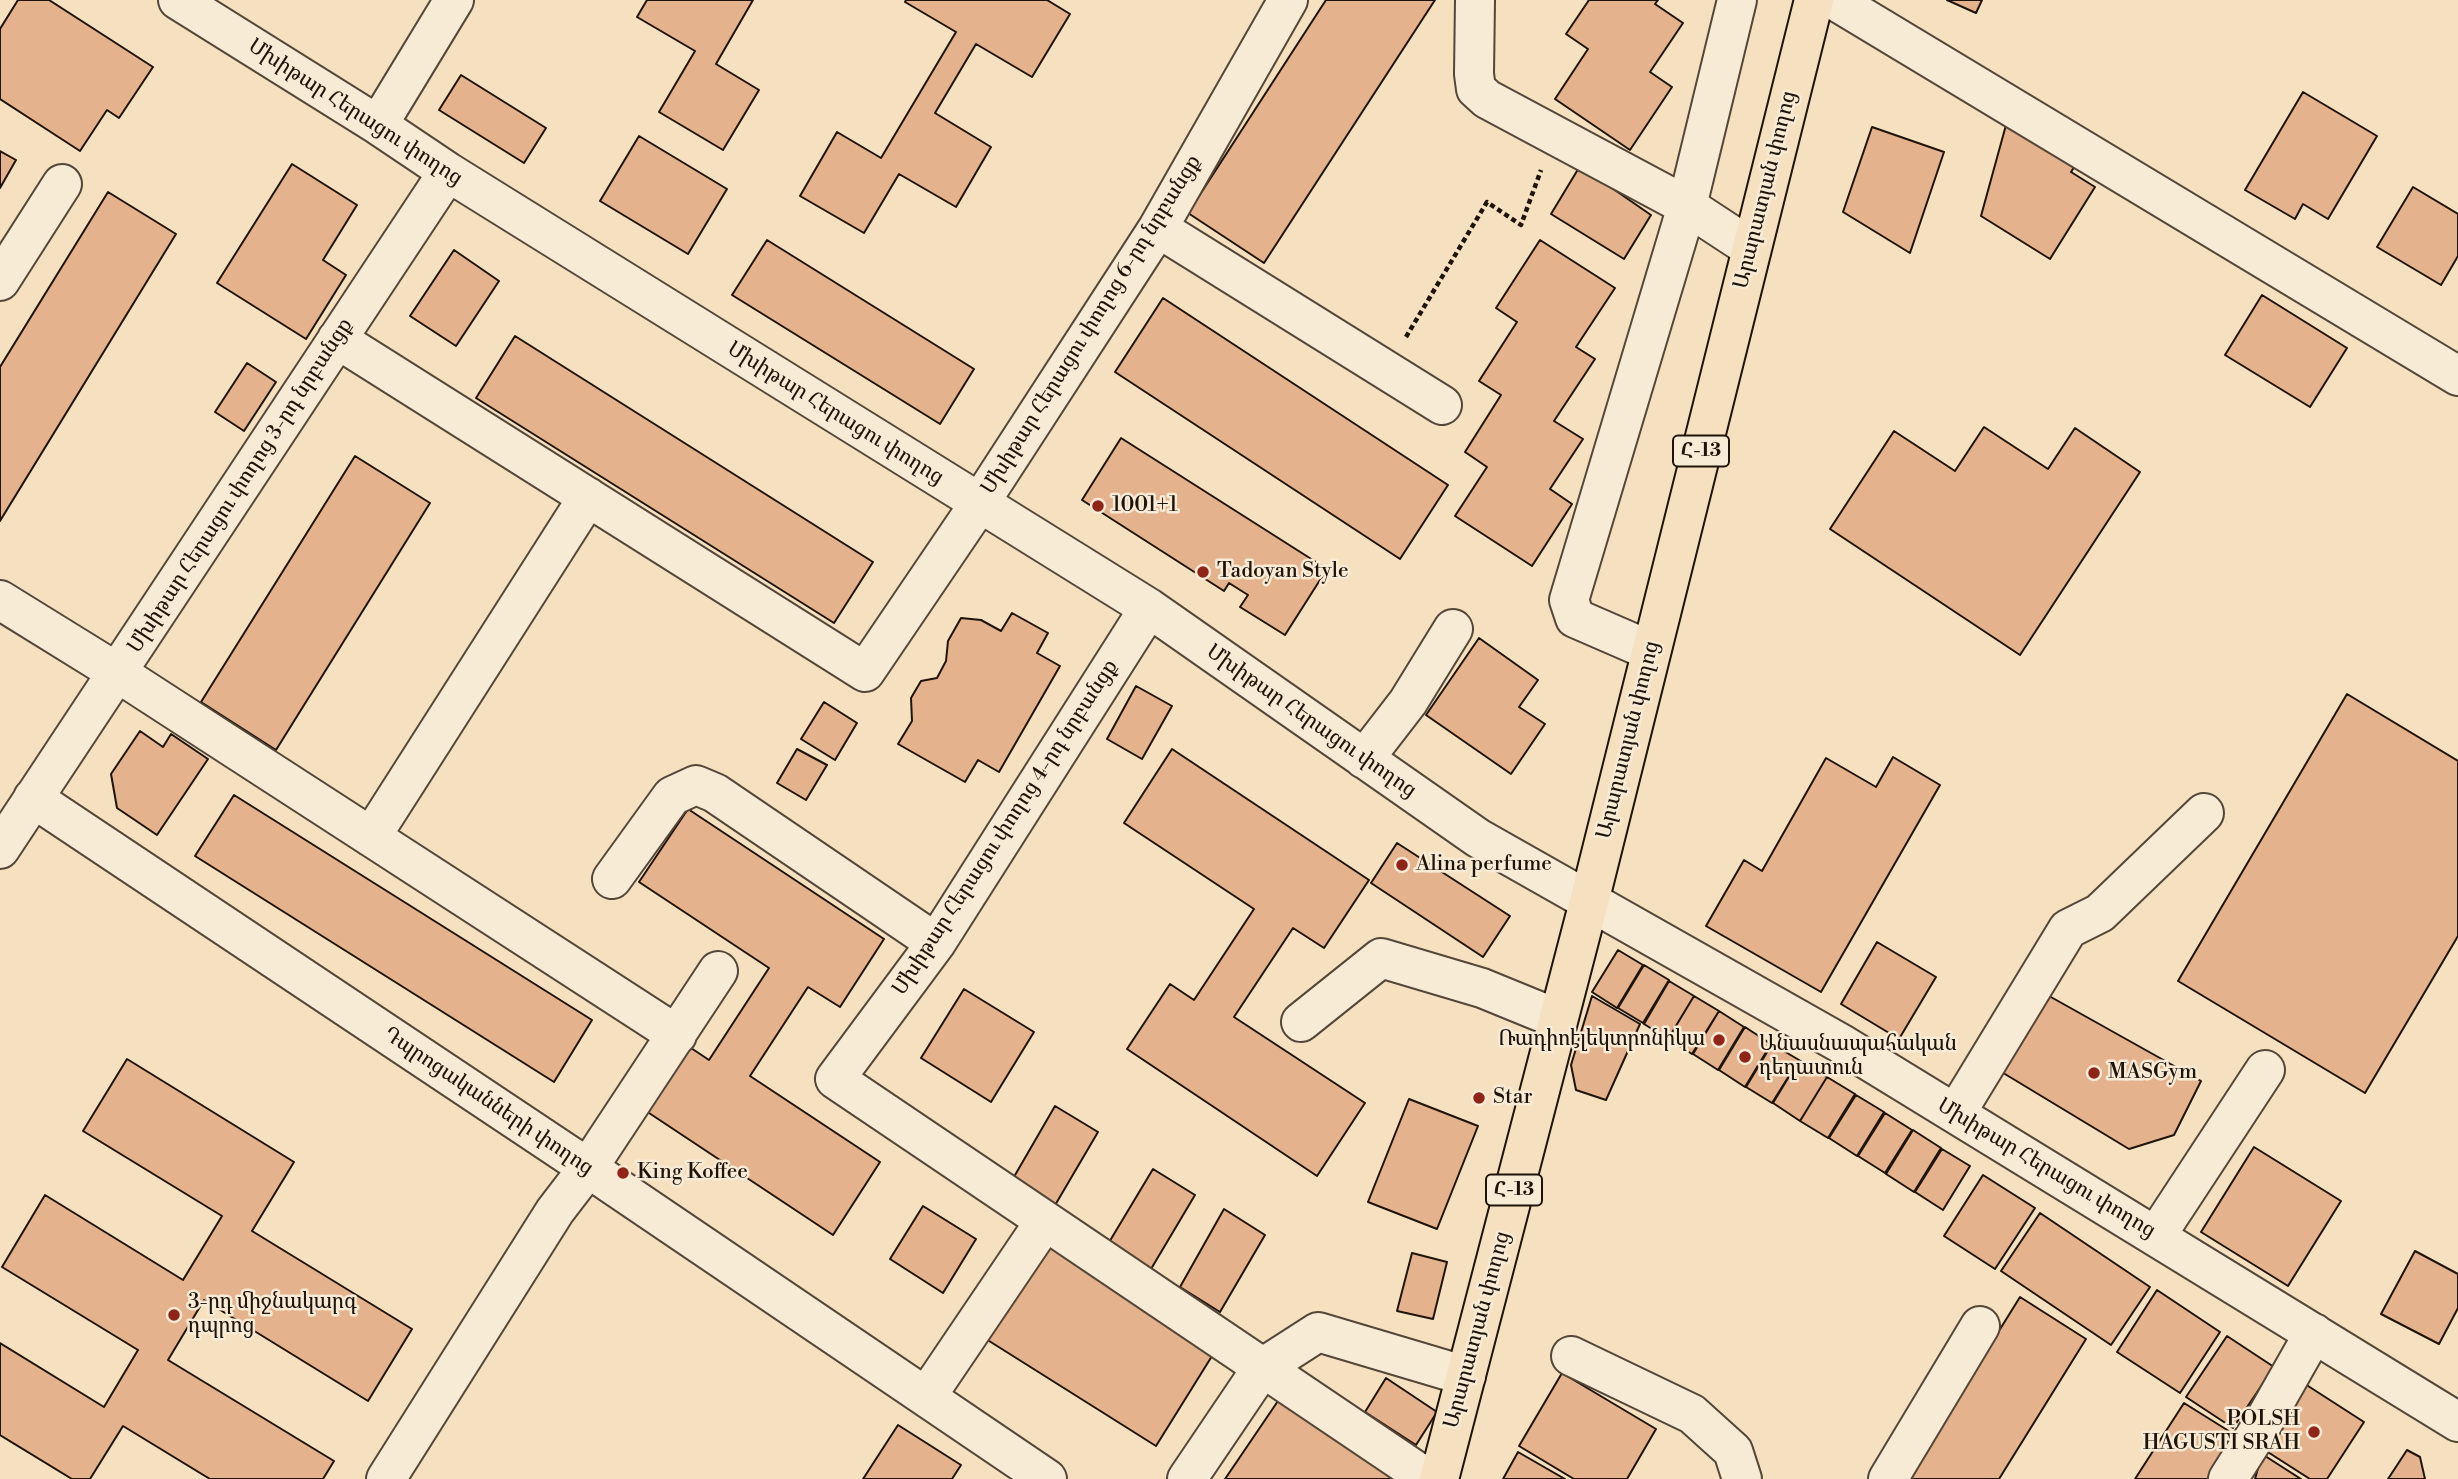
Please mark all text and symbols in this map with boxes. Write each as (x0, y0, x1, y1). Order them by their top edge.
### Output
street label: Մխիթար Հերացու փողոց (243, 34, 467, 192)
street label: Արարատյան փողոց (1729, 88, 1803, 292)
street label: Մխիթար Հերացու փողոց 6-րդ նրբանցք (977, 151, 1207, 499)
street label: Մխիթար Հերացու փողոց 3-րդ նրբանցք (123, 314, 359, 658)
street label: Մխիթար Հերացու փողոց (722, 337, 948, 491)
road number: Հ-13 (1673, 436, 1729, 466)
place label: 1001+1 (1112, 493, 1178, 519)
marker: 1001+1 (1090, 498, 1106, 514)
place label: Tadoyan Style (1217, 559, 1349, 585)
marker: Tadoyan Style (1195, 564, 1211, 580)
street label: Արարատյան փողոց (1592, 638, 1666, 842)
street label: Մխիթար Հերացու փողոց (1201, 640, 1421, 804)
street label: Մխիթար Հերացու փողոց 4-րդ նրբանցք (888, 656, 1124, 1000)
place label: Alina perfume (1416, 852, 1552, 878)
marker: Alina perfume (1394, 857, 1410, 873)
street label: Դպրոցականների փողոց (378, 1022, 598, 1182)
place label: Ռադիոէլեկտրոնիկա (1498, 1027, 1705, 1053)
marker: Ռադիոէլեկտրոնիկա (1711, 1032, 1727, 1048)
place label: Անասնապահական դեղատուն (1759, 1032, 1957, 1082)
marker: Անասնապահական դեղատուն (1737, 1049, 1753, 1065)
place label: MASGym (2108, 1060, 2197, 1086)
marker: MASGym (2086, 1065, 2102, 1081)
place label: Star (1493, 1085, 1533, 1111)
marker: Star (1471, 1090, 1487, 1106)
street label: Մխիթար Հերացու փողոց (1932, 1094, 2160, 1244)
place label: King Koffee (637, 1160, 748, 1186)
marker: King Koffee (615, 1165, 631, 1181)
road number: Հ-13 (1486, 1174, 1542, 1206)
street label: Արարատյան փողոց (1440, 1229, 1516, 1431)
place label: 3-րդ միջնակարգ դպրոց (188, 1290, 357, 1340)
marker: 3-րդ միջնակարգ դպրոց (166, 1307, 182, 1323)
place label: POLSH HAGUSTI SRAH (2143, 1407, 2300, 1457)
marker: POLSH HAGUSTI SRAH (2306, 1424, 2322, 1440)

